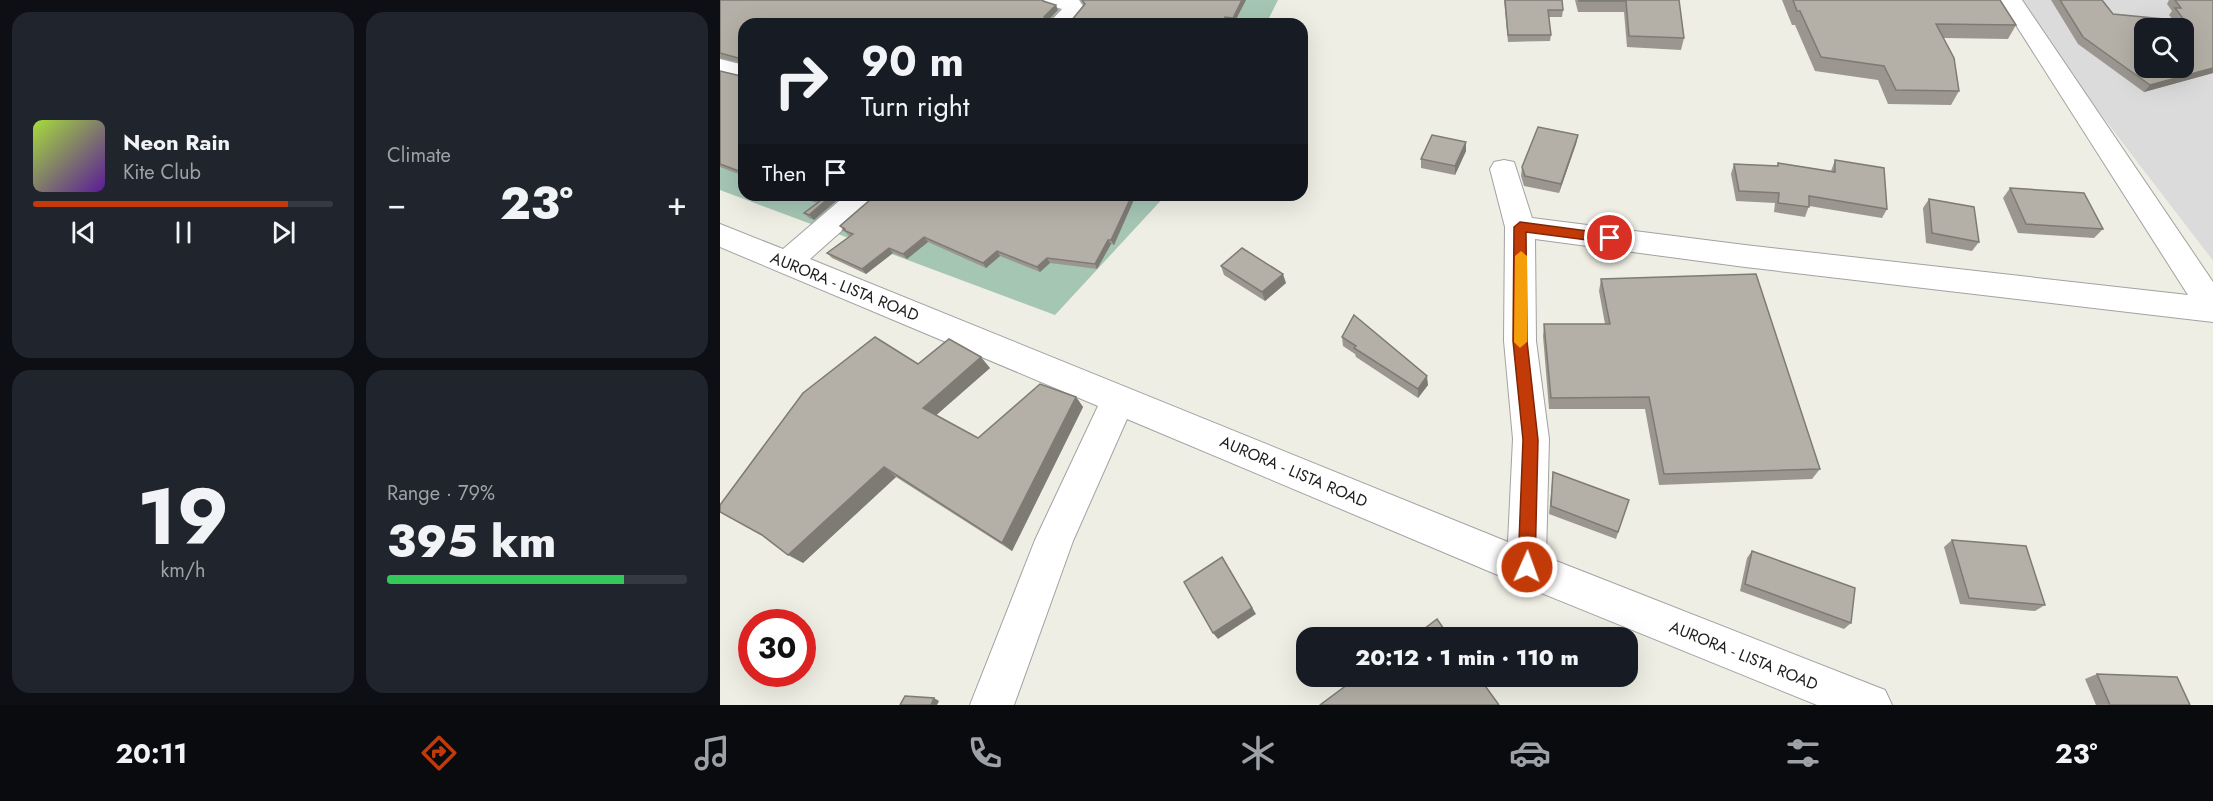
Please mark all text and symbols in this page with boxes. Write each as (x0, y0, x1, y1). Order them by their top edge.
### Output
map controls (2134, 18, 2194, 78)
button: search (2134, 18, 2194, 78)
text: 90 m (861, 31, 964, 92)
icon: right (762, 42, 840, 120)
text: Turn right (861, 87, 969, 126)
text: Neon Rain (123, 126, 230, 158)
text: Climate (387, 141, 451, 170)
icon: arrive (819, 156, 852, 189)
text: Then (762, 157, 807, 189)
text: Kite Club (123, 158, 201, 187)
text: 23° (500, 171, 573, 236)
text: − (387, 180, 406, 227)
text: + (667, 180, 687, 227)
pin (1584, 212, 1635, 263)
icon: previous (67, 216, 100, 249)
icon: pause (167, 216, 200, 249)
icon: next (267, 216, 300, 249)
icon: arrive (1593, 221, 1626, 254)
street label: AURORA - LISTA ROAD (767, 246, 923, 327)
street label: AURORA - LISTA ROAD (1216, 430, 1371, 513)
text: 19 (137, 461, 229, 573)
text: Range · 79% (387, 479, 495, 508)
text: 395 km (387, 509, 556, 574)
position arrow (1495, 535, 1559, 599)
text: km/h (160, 556, 206, 585)
speed limit sign: 30 (738, 609, 816, 687)
street label: AURORA - LISTA ROAD (1666, 615, 1822, 696)
text: 20:12 · 1 min · 110 m (1355, 641, 1579, 673)
icon: directions (418, 732, 460, 774)
icon: music (691, 732, 733, 774)
icon: phone (964, 732, 1006, 774)
icon: climate (1237, 732, 1279, 774)
icon: car (1509, 732, 1551, 774)
icon: filters (1782, 732, 1824, 774)
text: 20:11 (115, 734, 187, 773)
text: 23° (2055, 734, 2097, 773)

